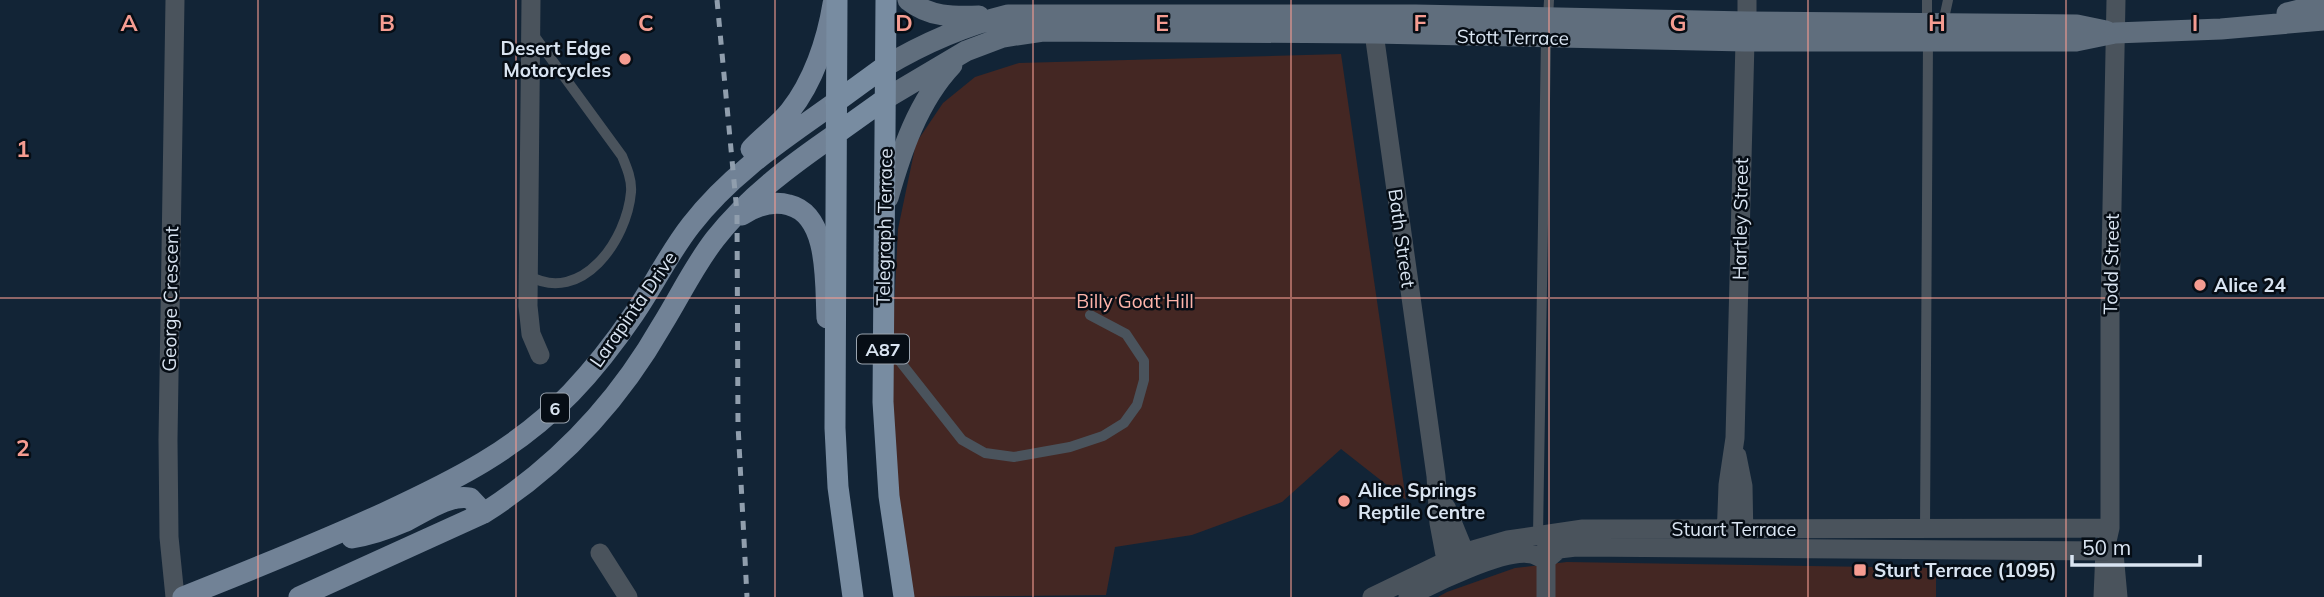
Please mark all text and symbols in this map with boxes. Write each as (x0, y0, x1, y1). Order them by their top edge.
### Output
text: A (120, 8, 138, 37)
text: B (379, 8, 395, 37)
text: C (638, 8, 654, 37)
text: D (895, 8, 913, 37)
text: E (1155, 8, 1169, 37)
text: F (1413, 8, 1427, 37)
text: G (1669, 8, 1687, 37)
text: H (1928, 8, 1946, 37)
text: I (2192, 8, 2198, 37)
street label: Stott Terrace (1457, 24, 1569, 50)
place label: Desert Edge Motorcycles (501, 36, 611, 82)
marker: Desert Edge Motorcycles (617, 51, 633, 67)
text: 1 (16, 134, 30, 163)
street label: Telegraph Terrace (871, 148, 897, 306)
street label: Hartley Street (1727, 157, 1753, 280)
street label: Bath Street (1383, 187, 1421, 289)
street label: Todd Street (2098, 213, 2124, 315)
street label: George Crescent (157, 226, 183, 372)
street label: Larapinta Drive (584, 246, 682, 372)
place label: Alice 24 (2214, 273, 2287, 297)
marker: Alice 24 (2192, 277, 2208, 293)
park label: Billy Goat Hill (1076, 289, 1194, 313)
road number: A87 (857, 334, 909, 363)
road number: 6 (541, 394, 569, 422)
text: 2 (16, 433, 30, 462)
place label: Alice Springs Reptile Centre (1358, 478, 1485, 524)
marker: Alice Springs Reptile Centre (1336, 493, 1352, 509)
street label: Stuart Terrace (1672, 517, 1796, 541)
scale bar (2072, 524, 2200, 568)
text: 50 m (2082, 534, 2131, 560)
place label: Sturt Terrace (1095) (1874, 558, 2057, 582)
marker: Sturt Terrace (1095) (1852, 562, 1868, 578)

